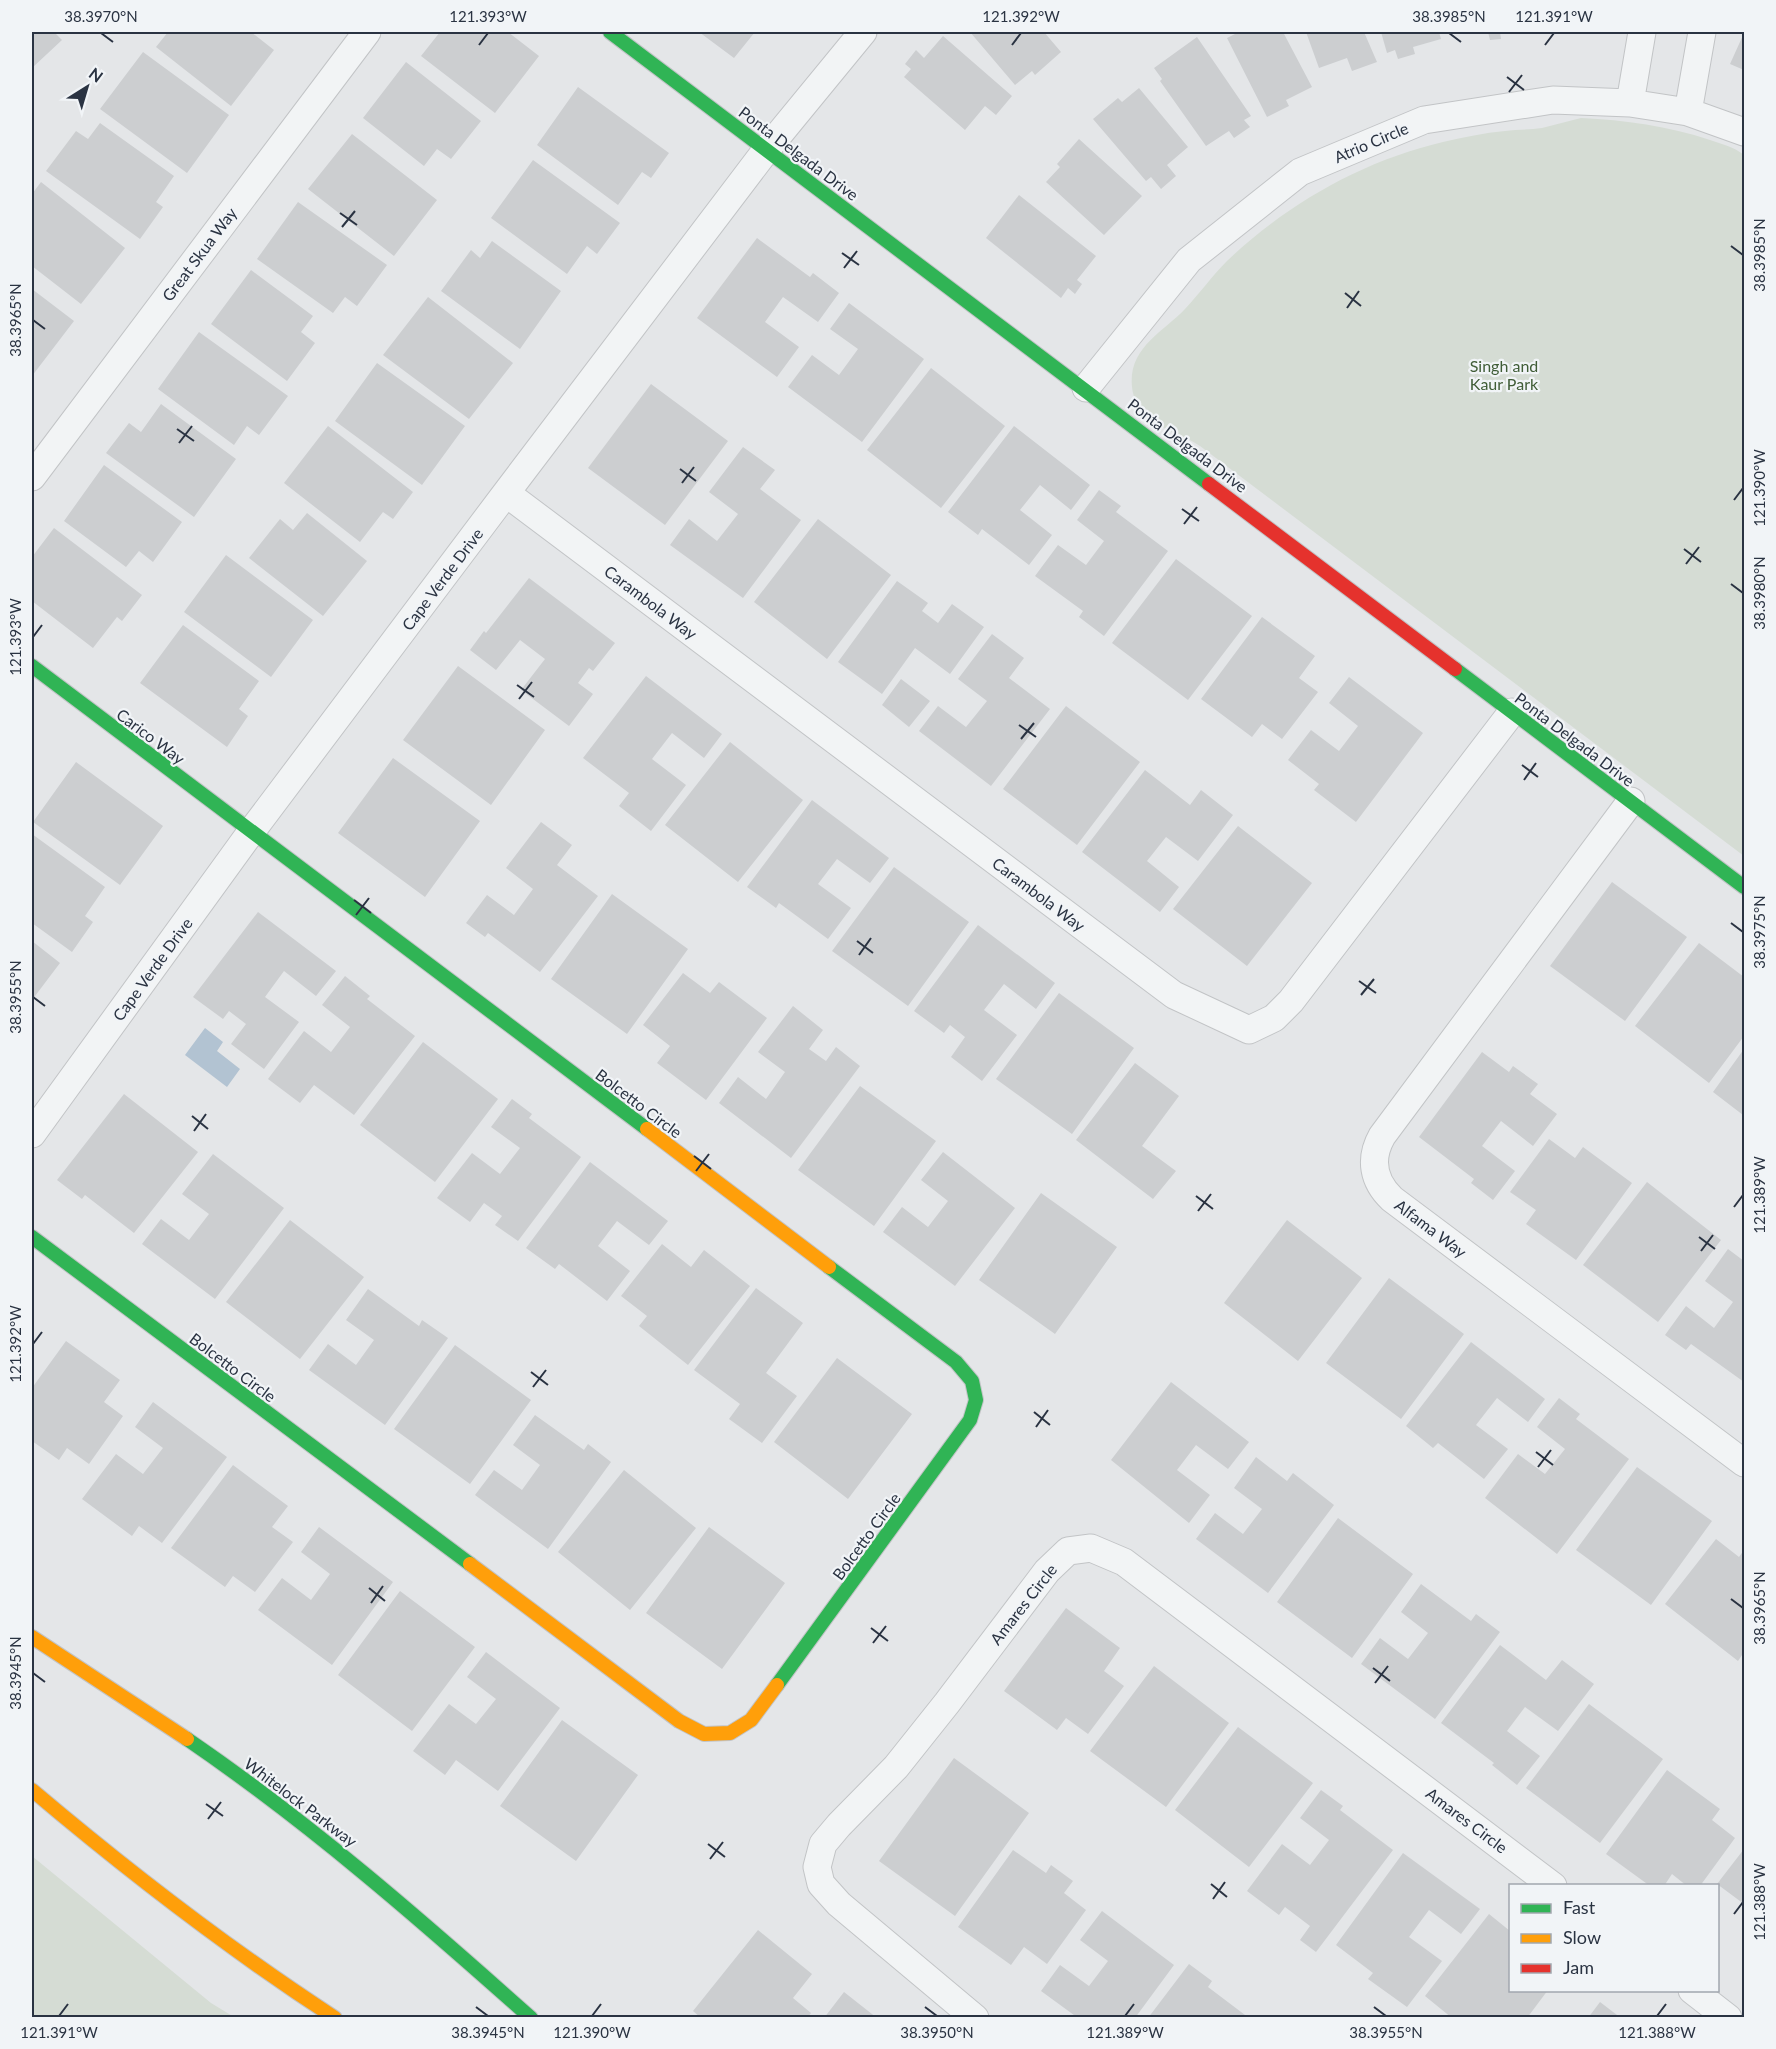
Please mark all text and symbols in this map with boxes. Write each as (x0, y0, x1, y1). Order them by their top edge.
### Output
text: 38.3970°N (64, 7, 138, 25)
text: 121.393°W (449, 7, 527, 25)
text: 121.392°W (982, 7, 1060, 25)
text: 38.3985°N (1412, 7, 1486, 25)
text: 121.391°W (1515, 7, 1593, 25)
north arrow (57, 57, 117, 117)
text: N (86, 63, 107, 86)
street label: Ponta Delgada Drive (736, 102, 862, 204)
street label: Atrio Circle (1331, 118, 1411, 166)
street label: Great Skua Way (158, 203, 241, 305)
text: 38.3985°N (1750, 218, 1768, 292)
text: 38.3965°N (6, 283, 24, 357)
park label: Singh and Kaur Park (1470, 356, 1539, 393)
street label: Ponta Delgada Drive (1125, 394, 1251, 496)
text: 121.390°W (1750, 449, 1768, 527)
street label: Cape Verde Drive (397, 524, 487, 634)
text: 38.3980°N (1750, 556, 1768, 630)
street label: Carambola Way (601, 561, 702, 643)
text: 121.393°W (6, 598, 24, 676)
street label: Ponta Delgada Drive (1512, 688, 1638, 790)
street label: Carico Way (113, 704, 189, 768)
street label: Carambola Way (989, 853, 1090, 935)
text: 38.3975°N (1750, 895, 1768, 969)
street label: Cape Verde Drive (108, 914, 196, 1024)
text: 38.3955°N (6, 960, 24, 1034)
street label: Bolcetto Circle (592, 1064, 686, 1142)
text: 121.389°W (1750, 1156, 1768, 1234)
street label: Alfama Way (1391, 1195, 1471, 1262)
text: 121.392°W (6, 1305, 24, 1383)
street label: Bolcetto Circle (186, 1328, 280, 1406)
street label: Bolcetto Circle (828, 1489, 904, 1583)
street label: Amares Circle (986, 1560, 1060, 1648)
text: 38.3965°N (1750, 1571, 1768, 1645)
text: 38.3945°N (6, 1636, 24, 1710)
street label: Whitelock Parkway (241, 1754, 362, 1851)
street label: Amares Circle (1423, 1783, 1511, 1857)
text: 121.388°W (1750, 1863, 1768, 1941)
legend (1509, 1884, 1719, 1992)
text: Fast (1563, 1896, 1596, 1918)
text: Slow (1563, 1926, 1601, 1948)
text: Jam (1563, 1956, 1594, 1978)
text: 121.391°W (20, 2023, 98, 2041)
text: 38.3945°N (451, 2023, 525, 2041)
text: 121.390°W (553, 2023, 631, 2041)
text: 38.3950°N (900, 2023, 974, 2041)
text: 121.389°W (1086, 2023, 1164, 2041)
text: 38.3955°N (1349, 2023, 1423, 2041)
text: 121.388°W (1618, 2023, 1696, 2041)

